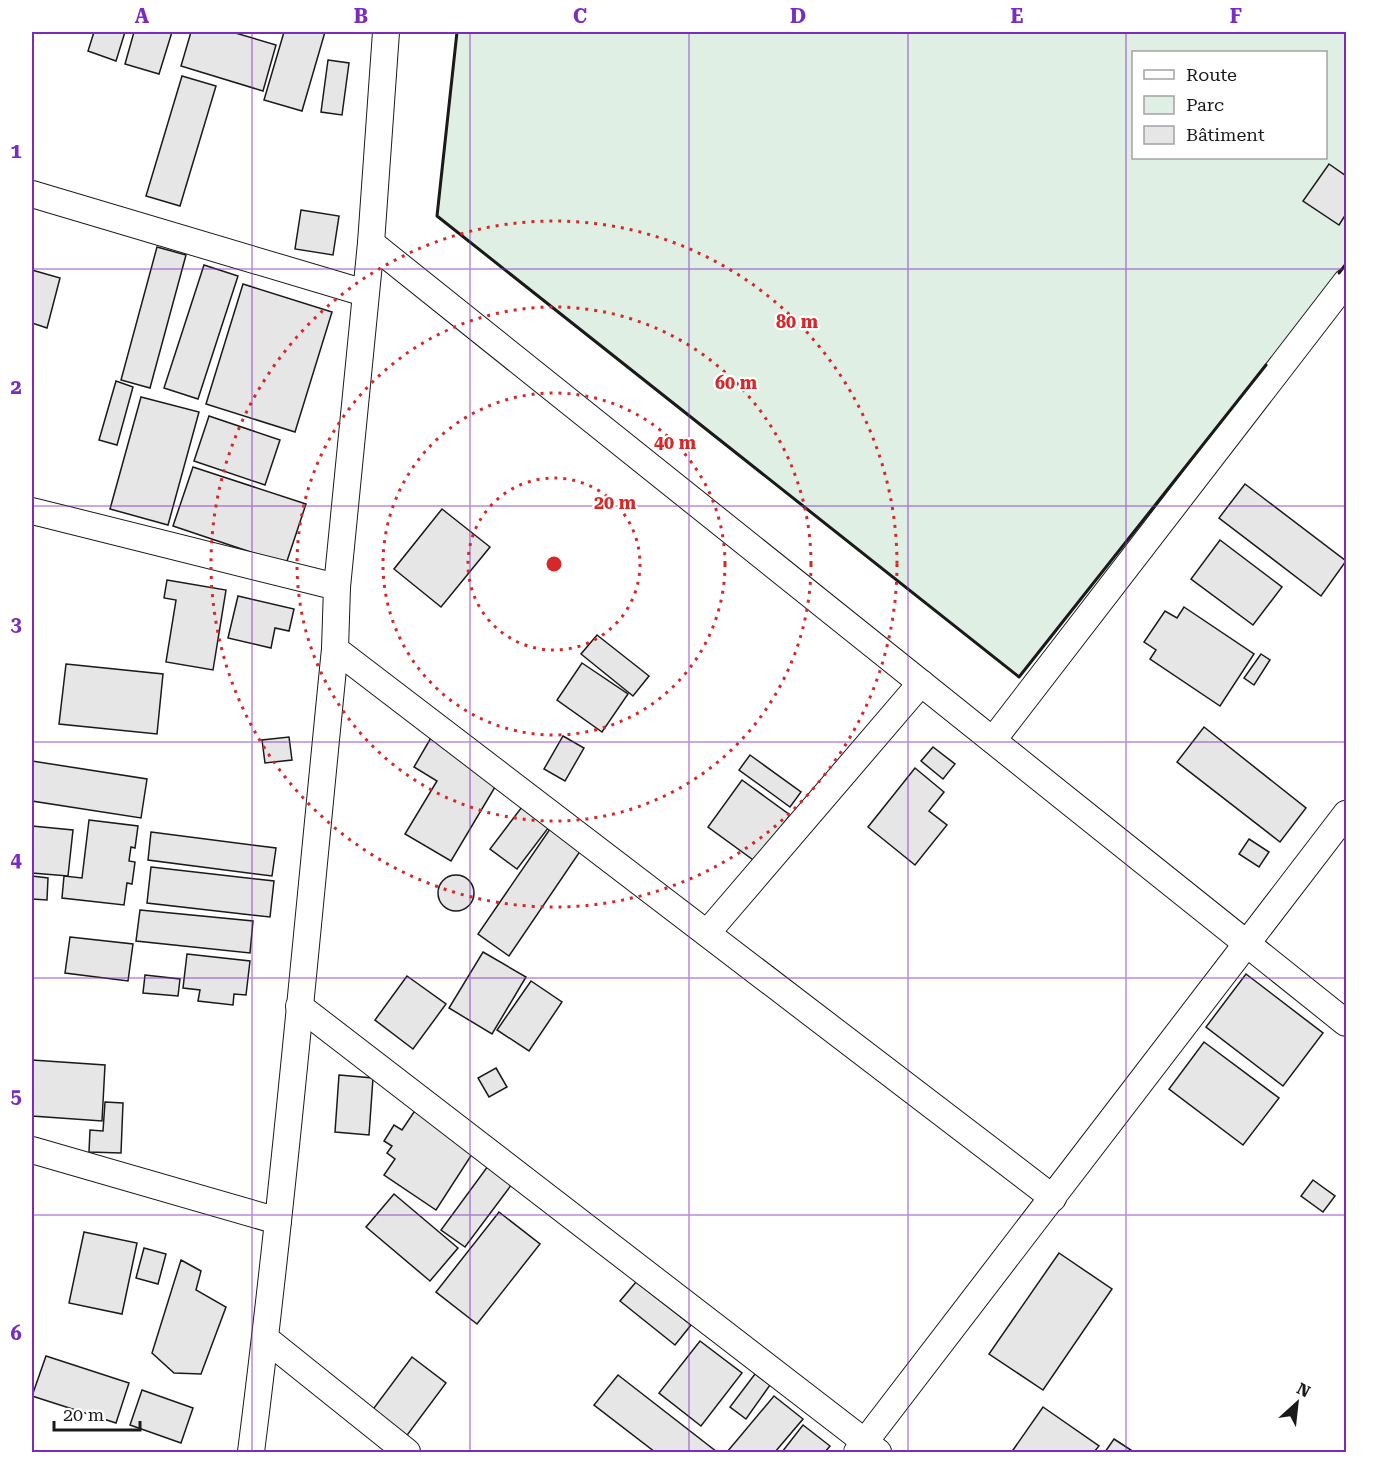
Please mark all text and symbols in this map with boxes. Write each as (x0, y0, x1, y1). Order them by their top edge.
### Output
text: A (135, 4, 150, 28)
text: B (354, 4, 368, 28)
text: C (573, 4, 587, 28)
text: D (790, 4, 806, 28)
text: E (1011, 4, 1024, 28)
text: F (1230, 4, 1242, 28)
legend (1132, 51, 1327, 159)
text: Route (1186, 64, 1237, 85)
text: Parc (1186, 94, 1224, 115)
text: Bâtiment (1186, 124, 1265, 145)
text: 1 (10, 139, 22, 163)
text: 80 m (776, 311, 819, 332)
text: 60 m (715, 372, 758, 393)
text: 2 (10, 375, 22, 399)
text: 40 m (654, 432, 697, 453)
text: 20 m (594, 492, 637, 513)
centre of rings (544, 554, 564, 574)
text: 3 (10, 612, 22, 636)
text: 4 (10, 848, 22, 872)
text: 5 (10, 1084, 22, 1108)
text: 6 (10, 1321, 22, 1345)
north arrow (1267, 1373, 1327, 1433)
text: N (1294, 1379, 1313, 1401)
scale bar (54, 1394, 140, 1432)
text: 20 m (63, 1404, 104, 1425)

